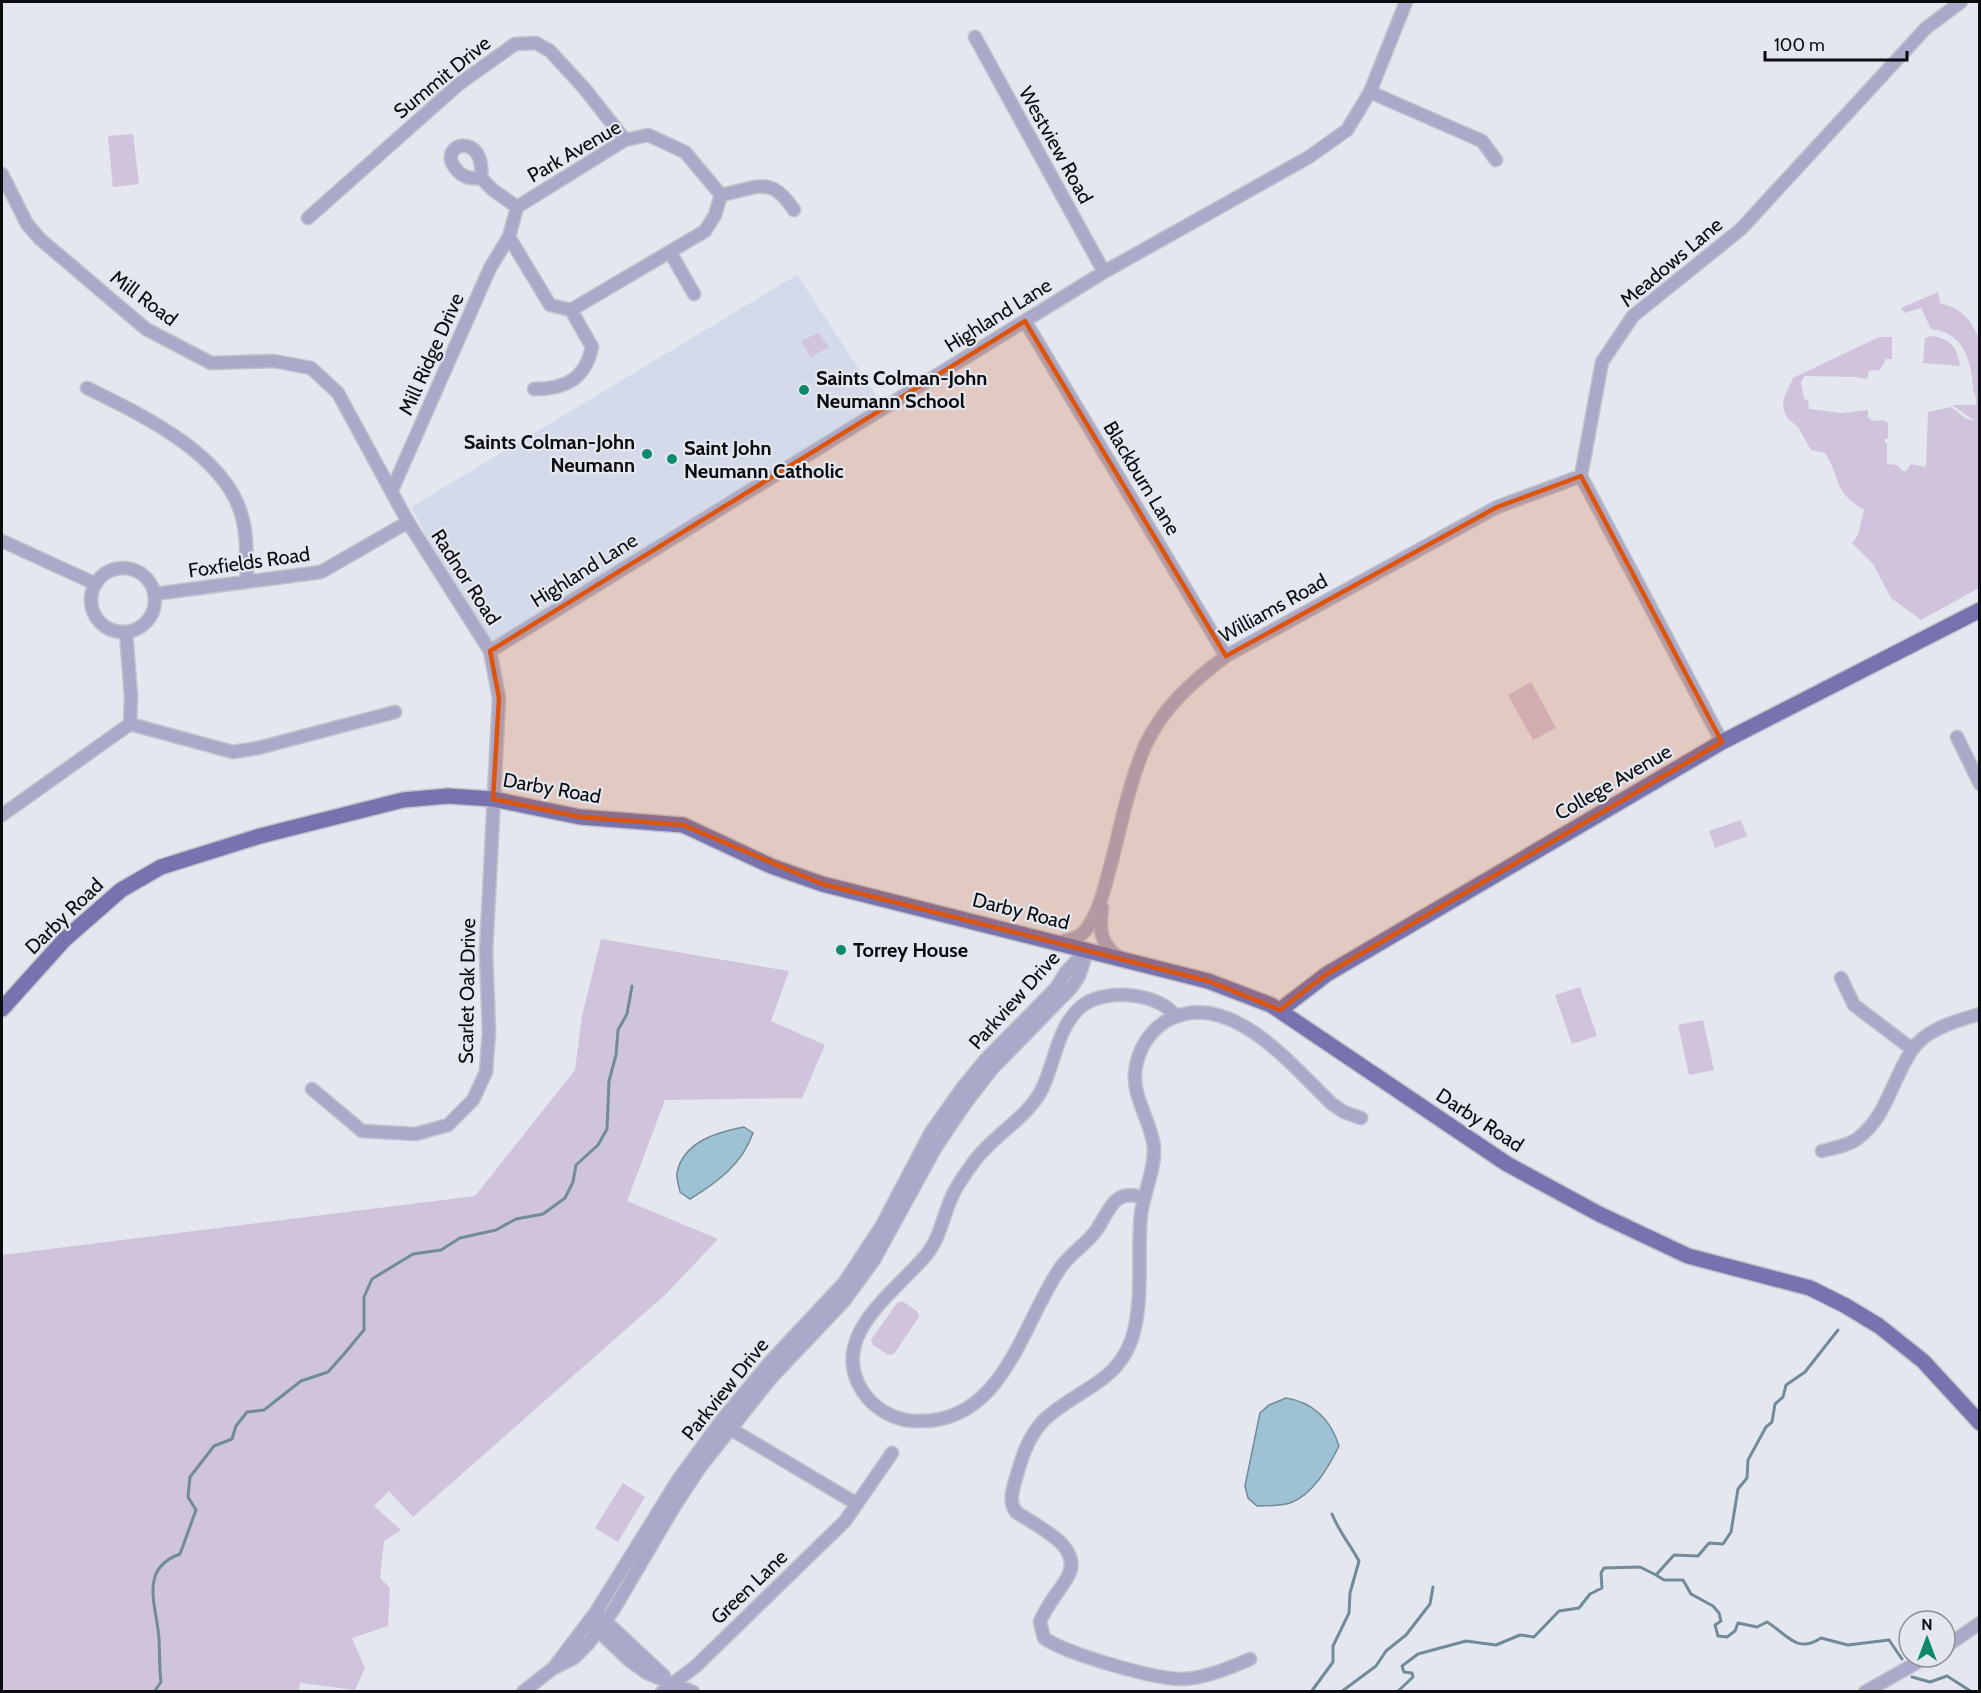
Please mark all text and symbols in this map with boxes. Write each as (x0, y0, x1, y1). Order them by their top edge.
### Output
scale bar (1765, 24, 1908, 62)
street label: Summit Drive (389, 31, 495, 123)
text: 100 m (1774, 34, 1825, 56)
street label: Westview Road (1014, 82, 1098, 208)
street label: Park Avenue (523, 115, 625, 187)
street label: Meadows Lane (1615, 212, 1727, 312)
street label: Mill Road (106, 265, 182, 331)
street label: Highland Lane (940, 273, 1056, 357)
street label: Mill Ridge Drive (393, 289, 469, 419)
place label: Saints Colman-John Neumann School (816, 366, 987, 413)
marker: Saints Colman-John Neumann School (797, 383, 811, 397)
street label: Blackburn Lane (1099, 417, 1185, 539)
place label: Saints Colman-John Neumann (464, 430, 635, 477)
place label: Saint John Neumann Catholic (684, 436, 844, 483)
marker: Saints Colman-John Neumann (640, 447, 654, 461)
marker: Saint John Neumann Catholic (665, 452, 679, 466)
street label: Radnor Road (426, 525, 506, 629)
street label: Highland Lane (526, 528, 642, 612)
street label: Foxfields Road (187, 542, 311, 582)
street label: Williams Road (1215, 568, 1331, 648)
street label: College Avenue (1550, 739, 1676, 825)
street label: Darby Road (501, 768, 603, 808)
street label: Darby Road (20, 873, 108, 959)
street label: Darby Road (970, 887, 1072, 935)
street label: Scarlet Oak Drive (454, 918, 480, 1064)
place label: Torrey House (853, 938, 968, 962)
marker: Torrey House (834, 943, 848, 957)
street label: Parkview Drive (964, 946, 1064, 1054)
street label: Darby Road (1432, 1083, 1528, 1157)
street label: Parkview Drive (677, 1333, 773, 1445)
street label: Green Lane (706, 1545, 792, 1629)
north arrow (1897, 1609, 1957, 1669)
text: N (1921, 1615, 1933, 1634)

